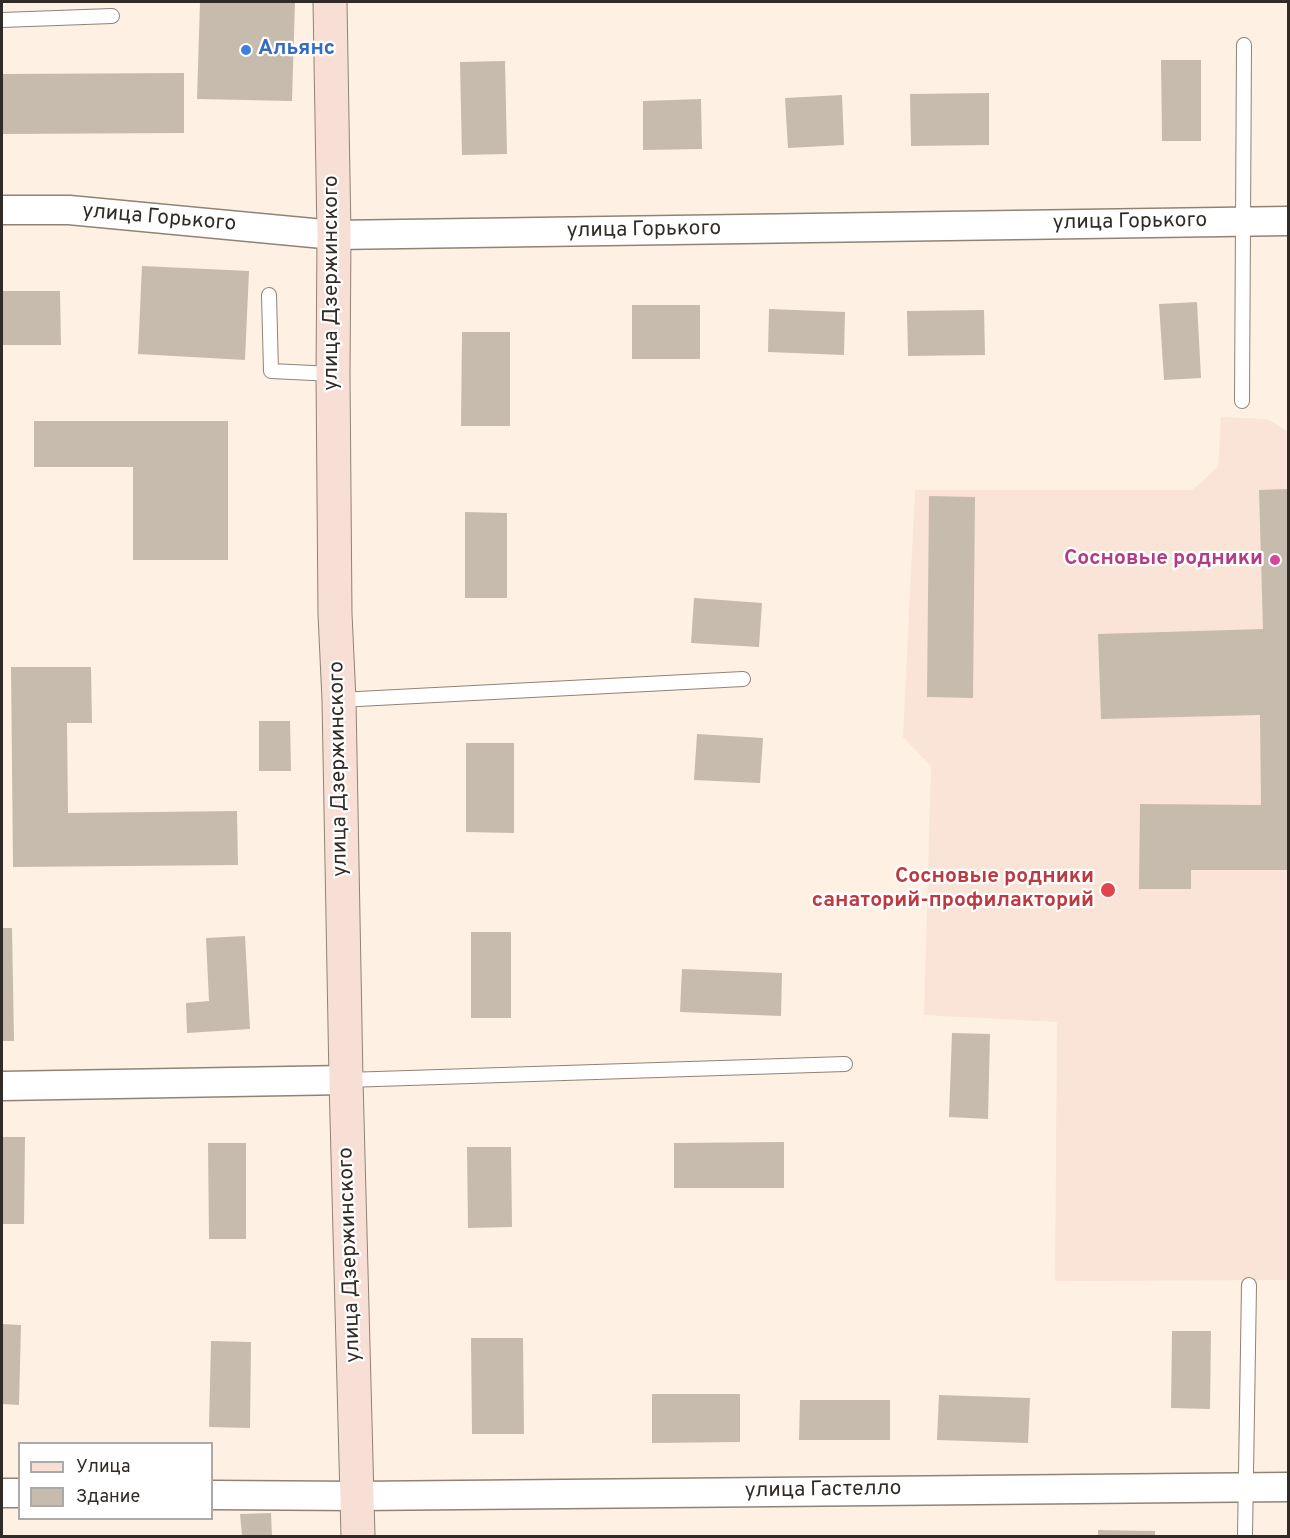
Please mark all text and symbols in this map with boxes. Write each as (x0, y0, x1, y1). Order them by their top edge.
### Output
place label: Альянс (258, 37, 335, 63)
marker: Альянс (239, 43, 253, 57)
street label: улица Дзержинского (320, 175, 346, 391)
street label: улица Горького (81, 200, 237, 238)
street label: улица Горького (1053, 209, 1207, 237)
street label: улица Горького (567, 217, 721, 245)
place label: Сосновые родники (1064, 547, 1263, 573)
marker: Сосновые родники (1268, 553, 1282, 567)
street label: улица Дзержинского (326, 661, 354, 877)
place label: Сосновые родники санаторий-профилакторий (812, 865, 1094, 915)
marker: Сосновые родники санаторий-профилакторий (1099, 881, 1117, 899)
street label: улица Дзержинского (335, 1147, 367, 1363)
legend (18, 1442, 213, 1520)
text: Улица (76, 1456, 130, 1479)
street label: улица Гастелло (744, 1477, 902, 1505)
text: Здание (76, 1486, 140, 1509)

